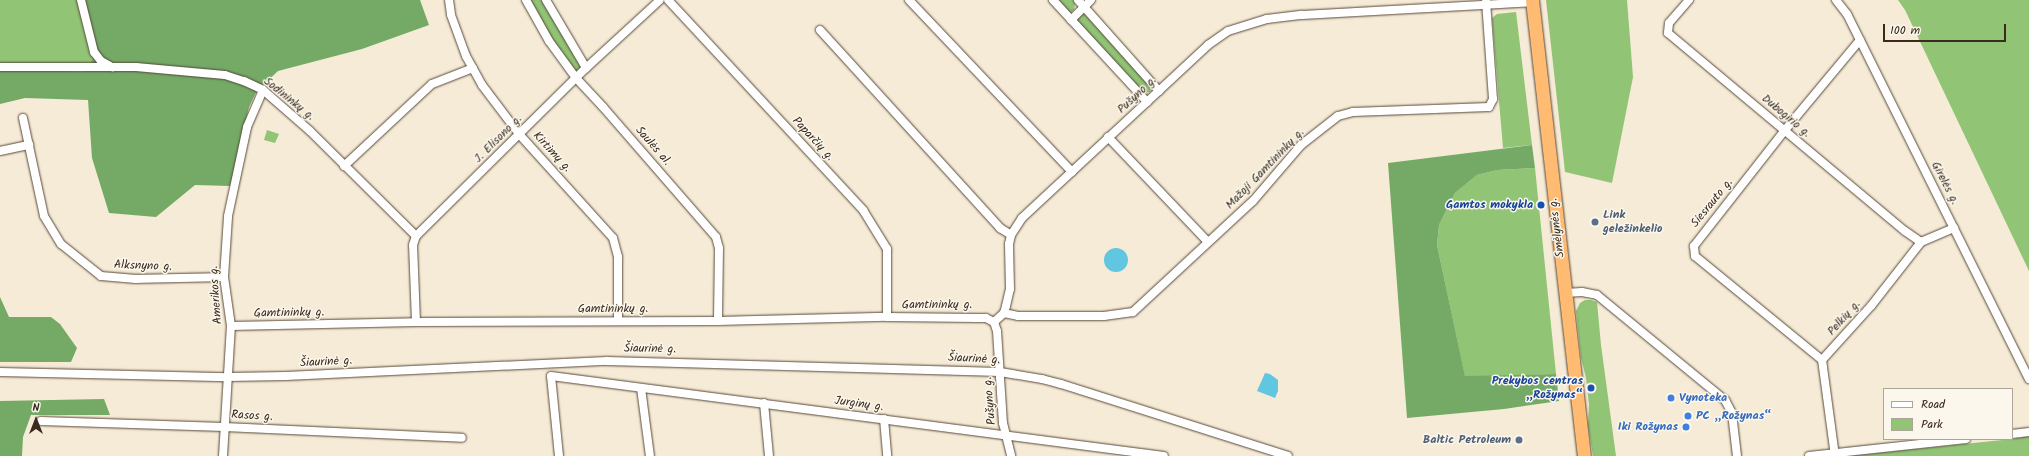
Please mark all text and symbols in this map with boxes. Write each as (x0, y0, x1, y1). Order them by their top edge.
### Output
scale bar (1885, 16, 2008, 42)
text: 100 m (1890, 21, 1920, 40)
street label: Pušyno g. (1114, 73, 1160, 117)
street label: Sodininkų g. (261, 74, 317, 124)
street label: Dubogirio g. (1759, 91, 1813, 141)
street label: J. Elisono g. (471, 112, 525, 166)
street label: Paparčių g. (789, 114, 837, 164)
street label: Saulės al. (632, 123, 674, 169)
street label: Mažoji Gamtininkų g. (1223, 126, 1307, 212)
street label: Kirtimų g. (530, 129, 574, 175)
street label: Girelės g. (1928, 159, 1962, 207)
street label: Siesrauto g. (1688, 176, 1736, 230)
street label: Smėlynės g. (1546, 197, 1568, 259)
place label: Gamtos mokykla (1446, 198, 1533, 212)
marker: Gamtos mokykla (1536, 200, 1546, 210)
place label: Link geležinkelio (1603, 208, 1663, 236)
marker: Link geležinkelio (1590, 217, 1600, 227)
street label: Alksnyno g. (114, 258, 172, 274)
street label: Amerikos g. (207, 265, 225, 325)
street label: Pelkių g. (1824, 297, 1864, 339)
street label: Gamtininkų g. (902, 298, 972, 312)
street label: Gamtininkų g. (578, 302, 648, 316)
street label: Gamtininkų g. (254, 305, 324, 321)
street label: Šiaurinė g. (624, 341, 676, 357)
street label: Šiaurinė g. (947, 350, 1001, 368)
street label: Šiaurinė g. (299, 353, 353, 371)
place label: Prekybos centras „Rožynas“ (1492, 374, 1583, 402)
street label: Pušyno g. (981, 376, 999, 426)
marker: Prekybos centras „Rožynas“ (1586, 383, 1596, 393)
legend (1883, 388, 2013, 440)
place label: Vynoteka (1679, 391, 1727, 405)
street label: Jurginų g. (834, 393, 884, 415)
marker: Vynoteka (1666, 393, 1676, 403)
text: Road (1921, 395, 1945, 414)
text: N (33, 399, 39, 417)
north arrow (16, 400, 56, 440)
street label: Rasos g. (231, 408, 273, 424)
place label: PC „Rožynas“ (1696, 409, 1772, 423)
marker: PC „Rožynas“ (1683, 411, 1693, 421)
text: Park (1921, 415, 1943, 434)
place label: Iki Rožynas (1618, 420, 1678, 434)
marker: Iki Rožynas (1681, 422, 1691, 432)
place label: Baltic Petroleum (1423, 433, 1511, 447)
marker: Baltic Petroleum (1514, 435, 1524, 445)

